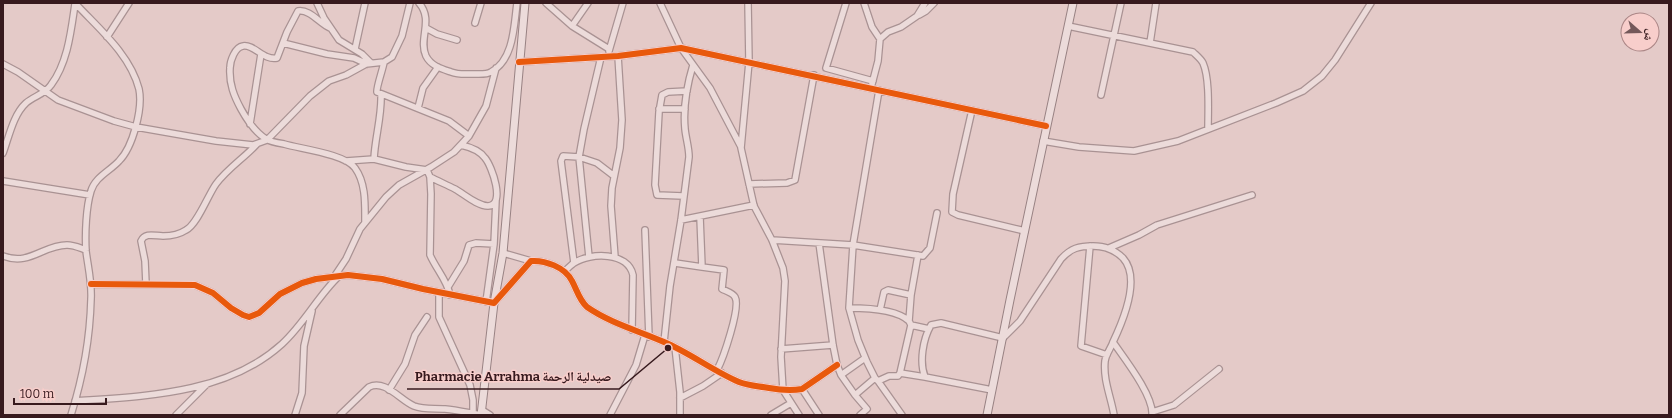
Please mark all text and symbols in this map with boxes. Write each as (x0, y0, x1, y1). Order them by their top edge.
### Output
north arrow (1620, 12, 1660, 52)
text: ش (1640, 27, 1657, 43)
callout: Pharmacie Arrahma صيدلية الرحمة (407, 364, 619, 389)
text: Pharmacie Arrahma صيدلية الرحمة (415, 369, 611, 384)
scale bar (14, 380, 106, 406)
text: 100 m (20, 387, 55, 401)

